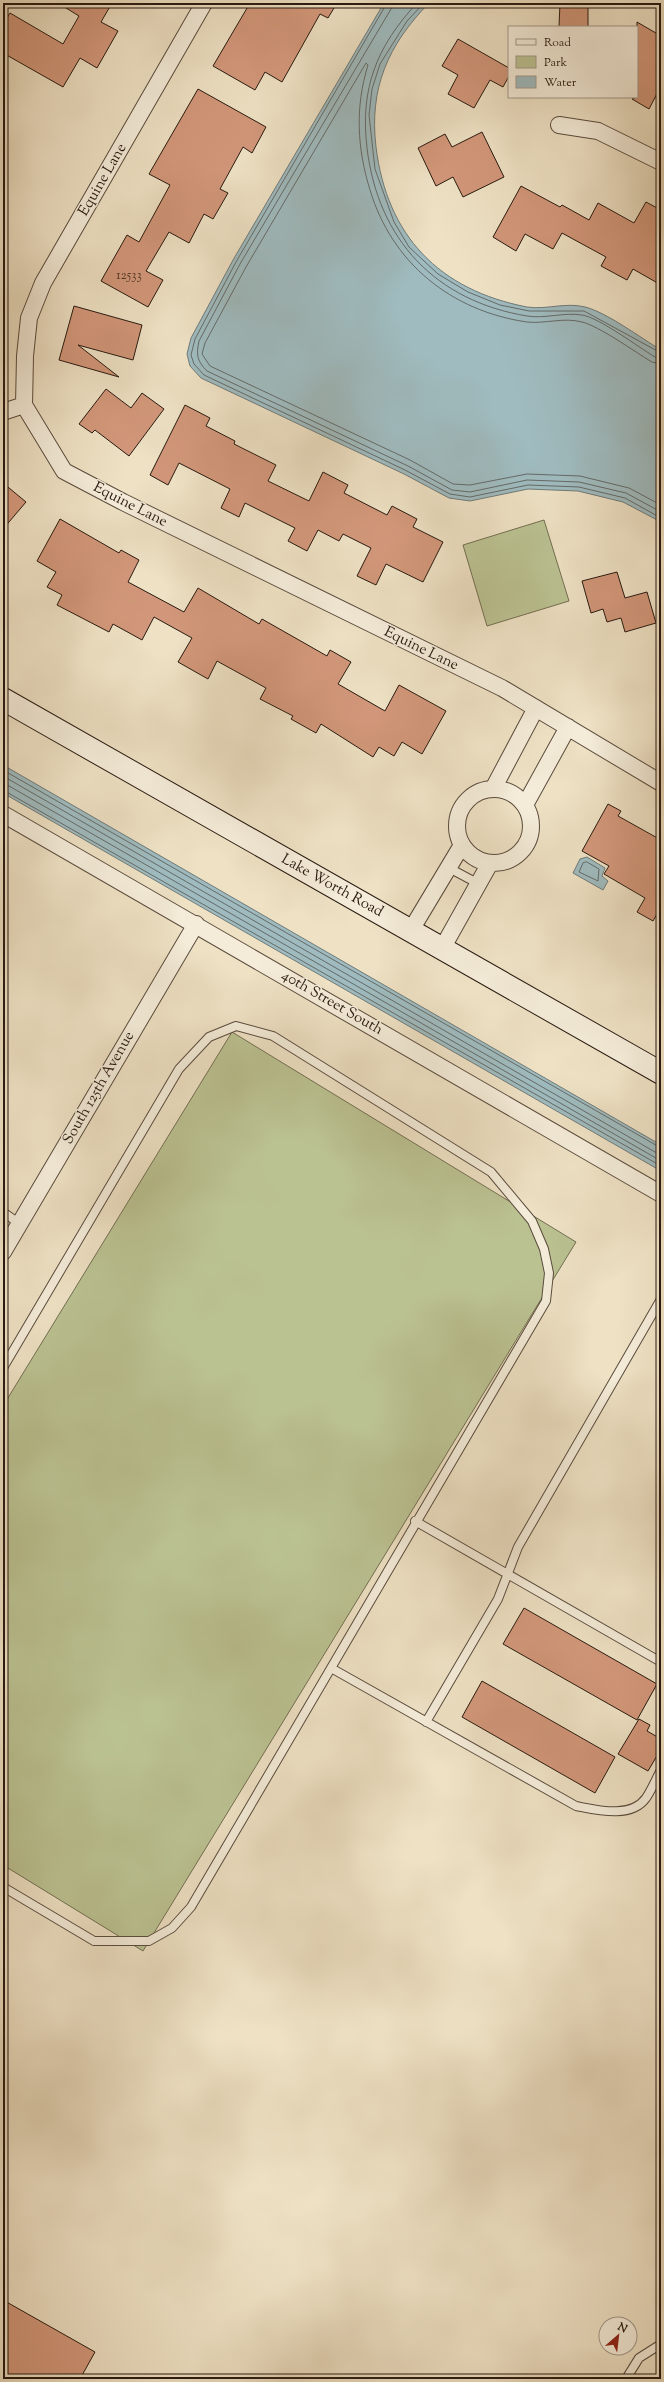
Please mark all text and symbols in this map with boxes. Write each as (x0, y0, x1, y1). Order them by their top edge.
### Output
legend (508, 26, 638, 98)
text: Road (544, 34, 571, 52)
text: Park (544, 54, 567, 72)
text: Water (544, 74, 577, 92)
street label: Equine Lane (74, 140, 132, 220)
house number: 12533 (116, 267, 142, 285)
street label: Equine Lane (89, 477, 171, 533)
street label: Equine Lane (380, 622, 462, 676)
street label: Lake Worth Road (277, 849, 387, 923)
street label: 40th Street South (277, 965, 387, 1041)
street label: South 125th Avenue (58, 1028, 140, 1148)
north arrow (598, 2316, 638, 2356)
text: N (614, 2318, 630, 2337)

